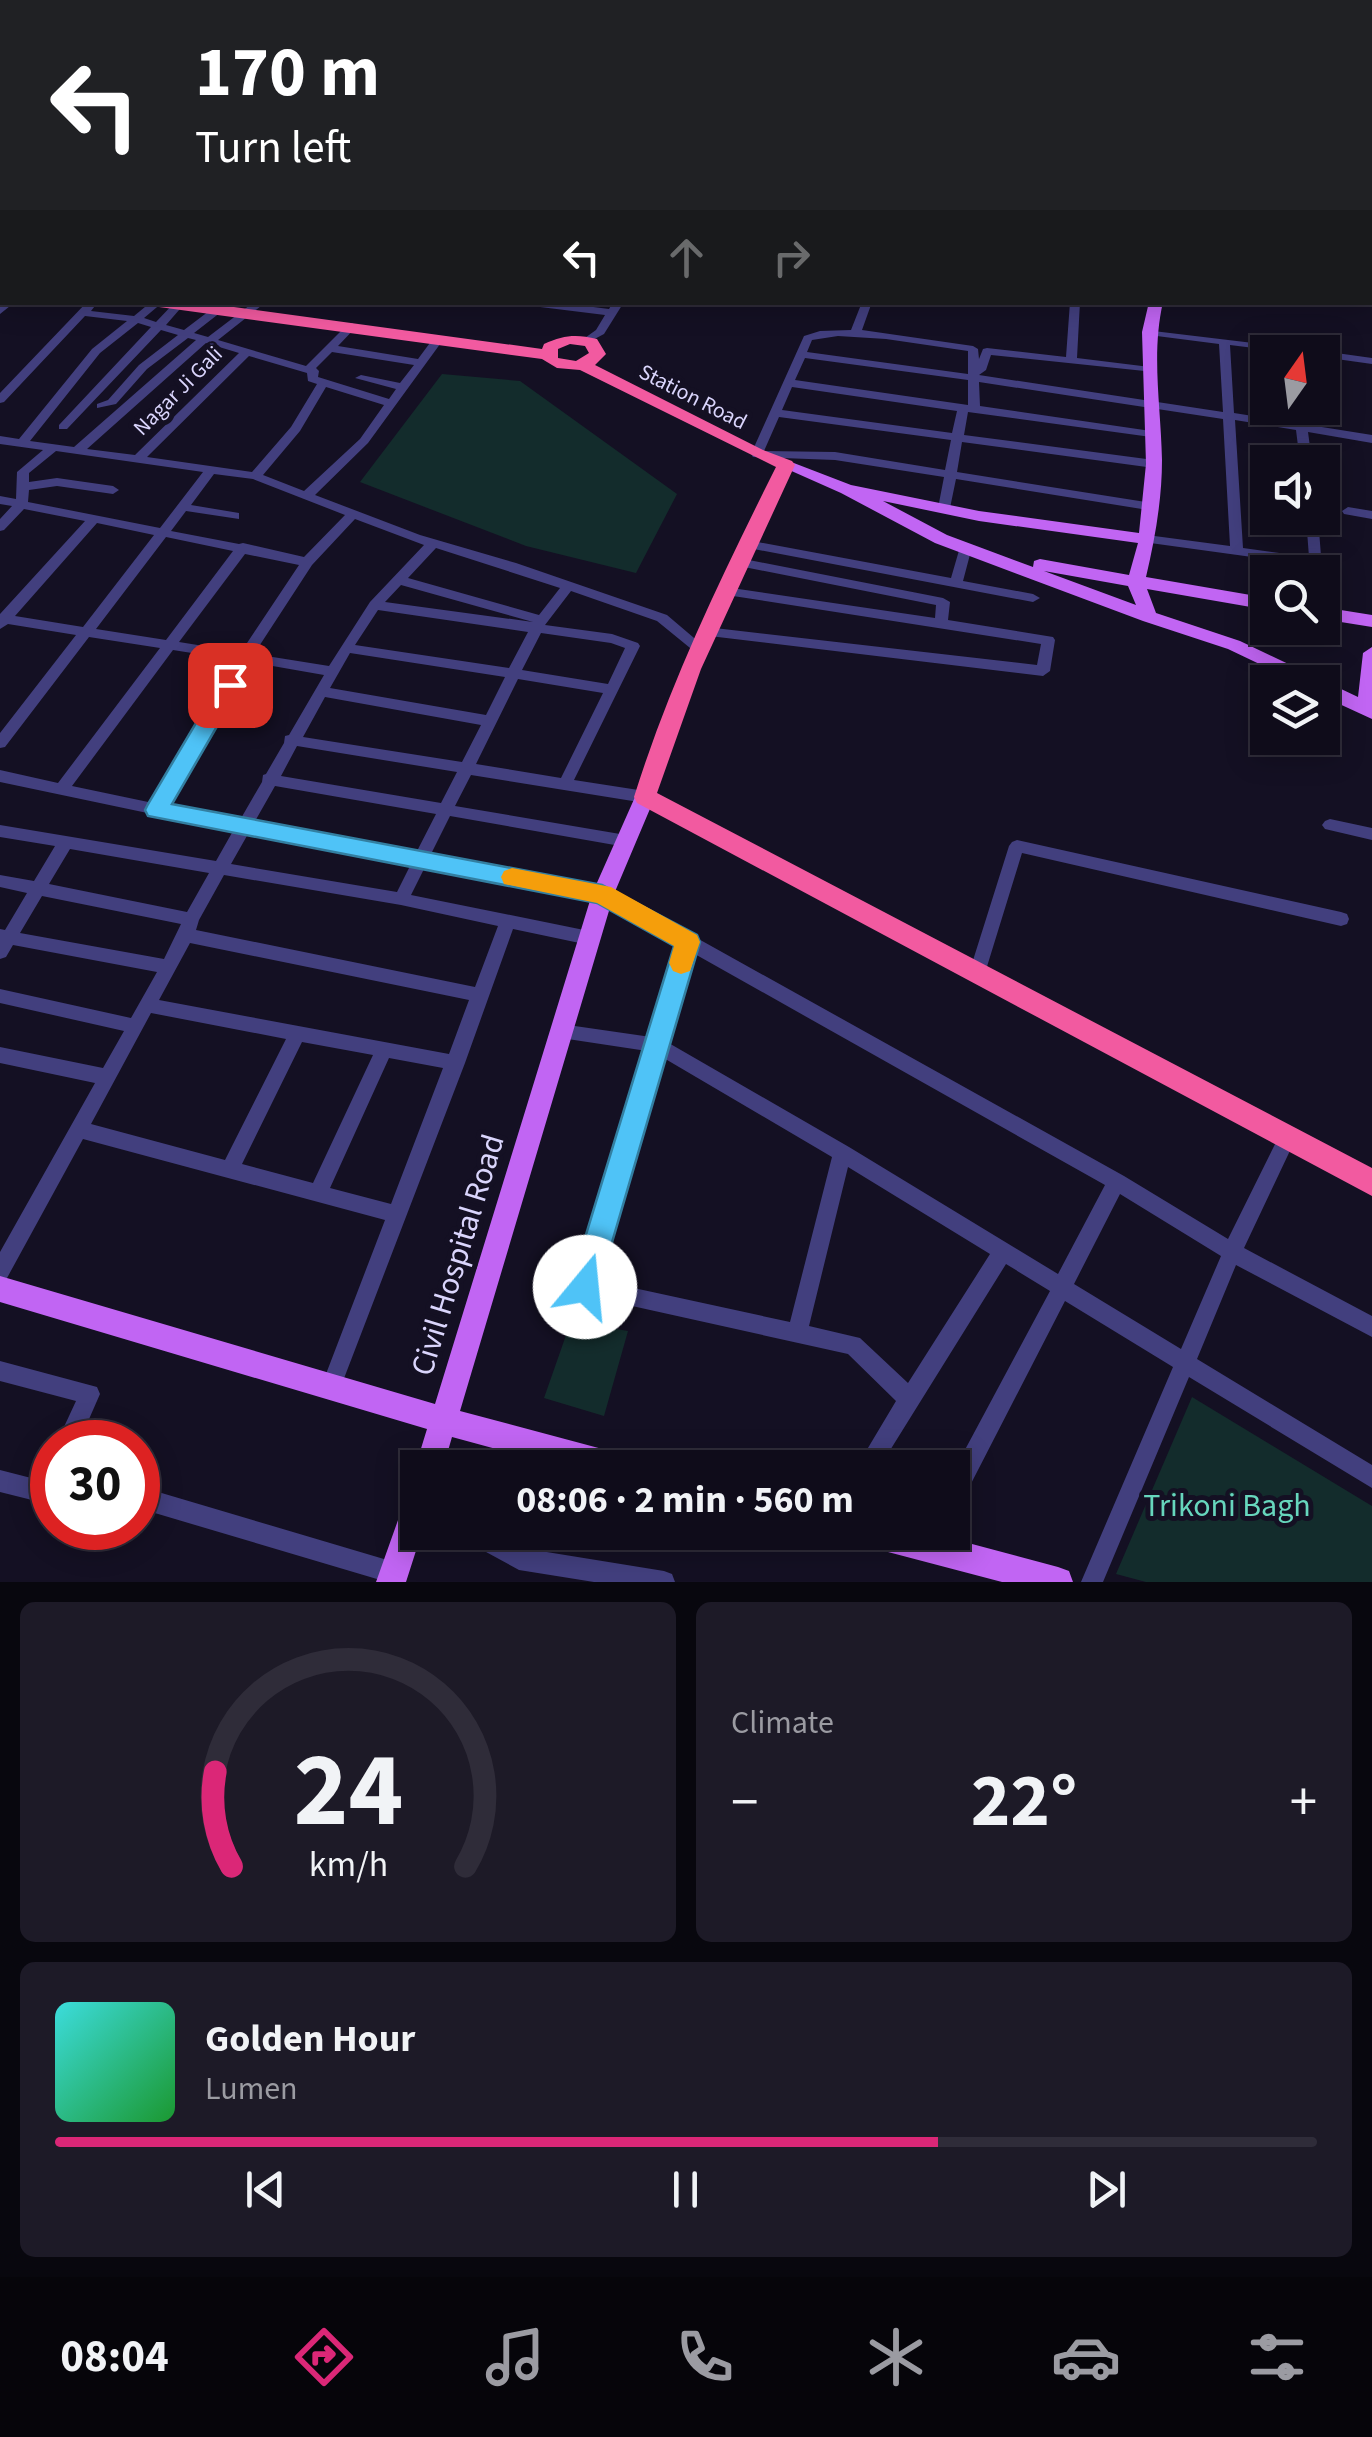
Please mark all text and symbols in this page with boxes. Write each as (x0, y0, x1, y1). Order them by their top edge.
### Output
text: 170 m (195, 23, 380, 123)
icon: left (30, 40, 160, 170)
text: Turn left (195, 116, 351, 180)
icon: left (554, 230, 609, 285)
icon: ahead (659, 230, 714, 285)
icon: right (764, 230, 819, 285)
north arrow (1250, 335, 1340, 425)
map controls (1250, 335, 1340, 755)
street label: Nagar Ji Gali (126, 339, 230, 443)
street label: Station Road (633, 356, 753, 438)
button: sound (1250, 445, 1340, 535)
button: search (1250, 555, 1340, 645)
pin (188, 643, 273, 728)
icon: arrive (203, 658, 258, 713)
button: layers (1250, 665, 1340, 755)
street label: Civil Hospital Road (399, 1129, 517, 1381)
position arrow (533, 1235, 637, 1339)
speed limit sign: 30 (30, 1420, 160, 1550)
text: 08:06 · 2 min · 560 m (516, 1473, 854, 1527)
park label: Trikoni Bagh (1143, 1483, 1311, 1529)
text: Climate (731, 1700, 834, 1746)
text: 24 (293, 1718, 403, 1866)
text: 22° (971, 1748, 1077, 1855)
text: − (731, 1764, 758, 1842)
text: + (1290, 1764, 1317, 1842)
text: km/h (308, 1839, 388, 1890)
text: Golden Hour (205, 2012, 415, 2066)
text: Lumen (205, 2066, 298, 2112)
icon: previous (238, 2162, 293, 2217)
icon: pause (658, 2162, 713, 2217)
icon: next (1079, 2162, 1134, 2217)
icon: directions (289, 2322, 359, 2392)
icon: music (480, 2322, 550, 2392)
icon: phone (670, 2322, 740, 2392)
icon: climate (861, 2322, 931, 2392)
icon: car (1051, 2322, 1121, 2392)
icon: filters (1242, 2322, 1312, 2392)
text: 08:04 (60, 2325, 169, 2389)

